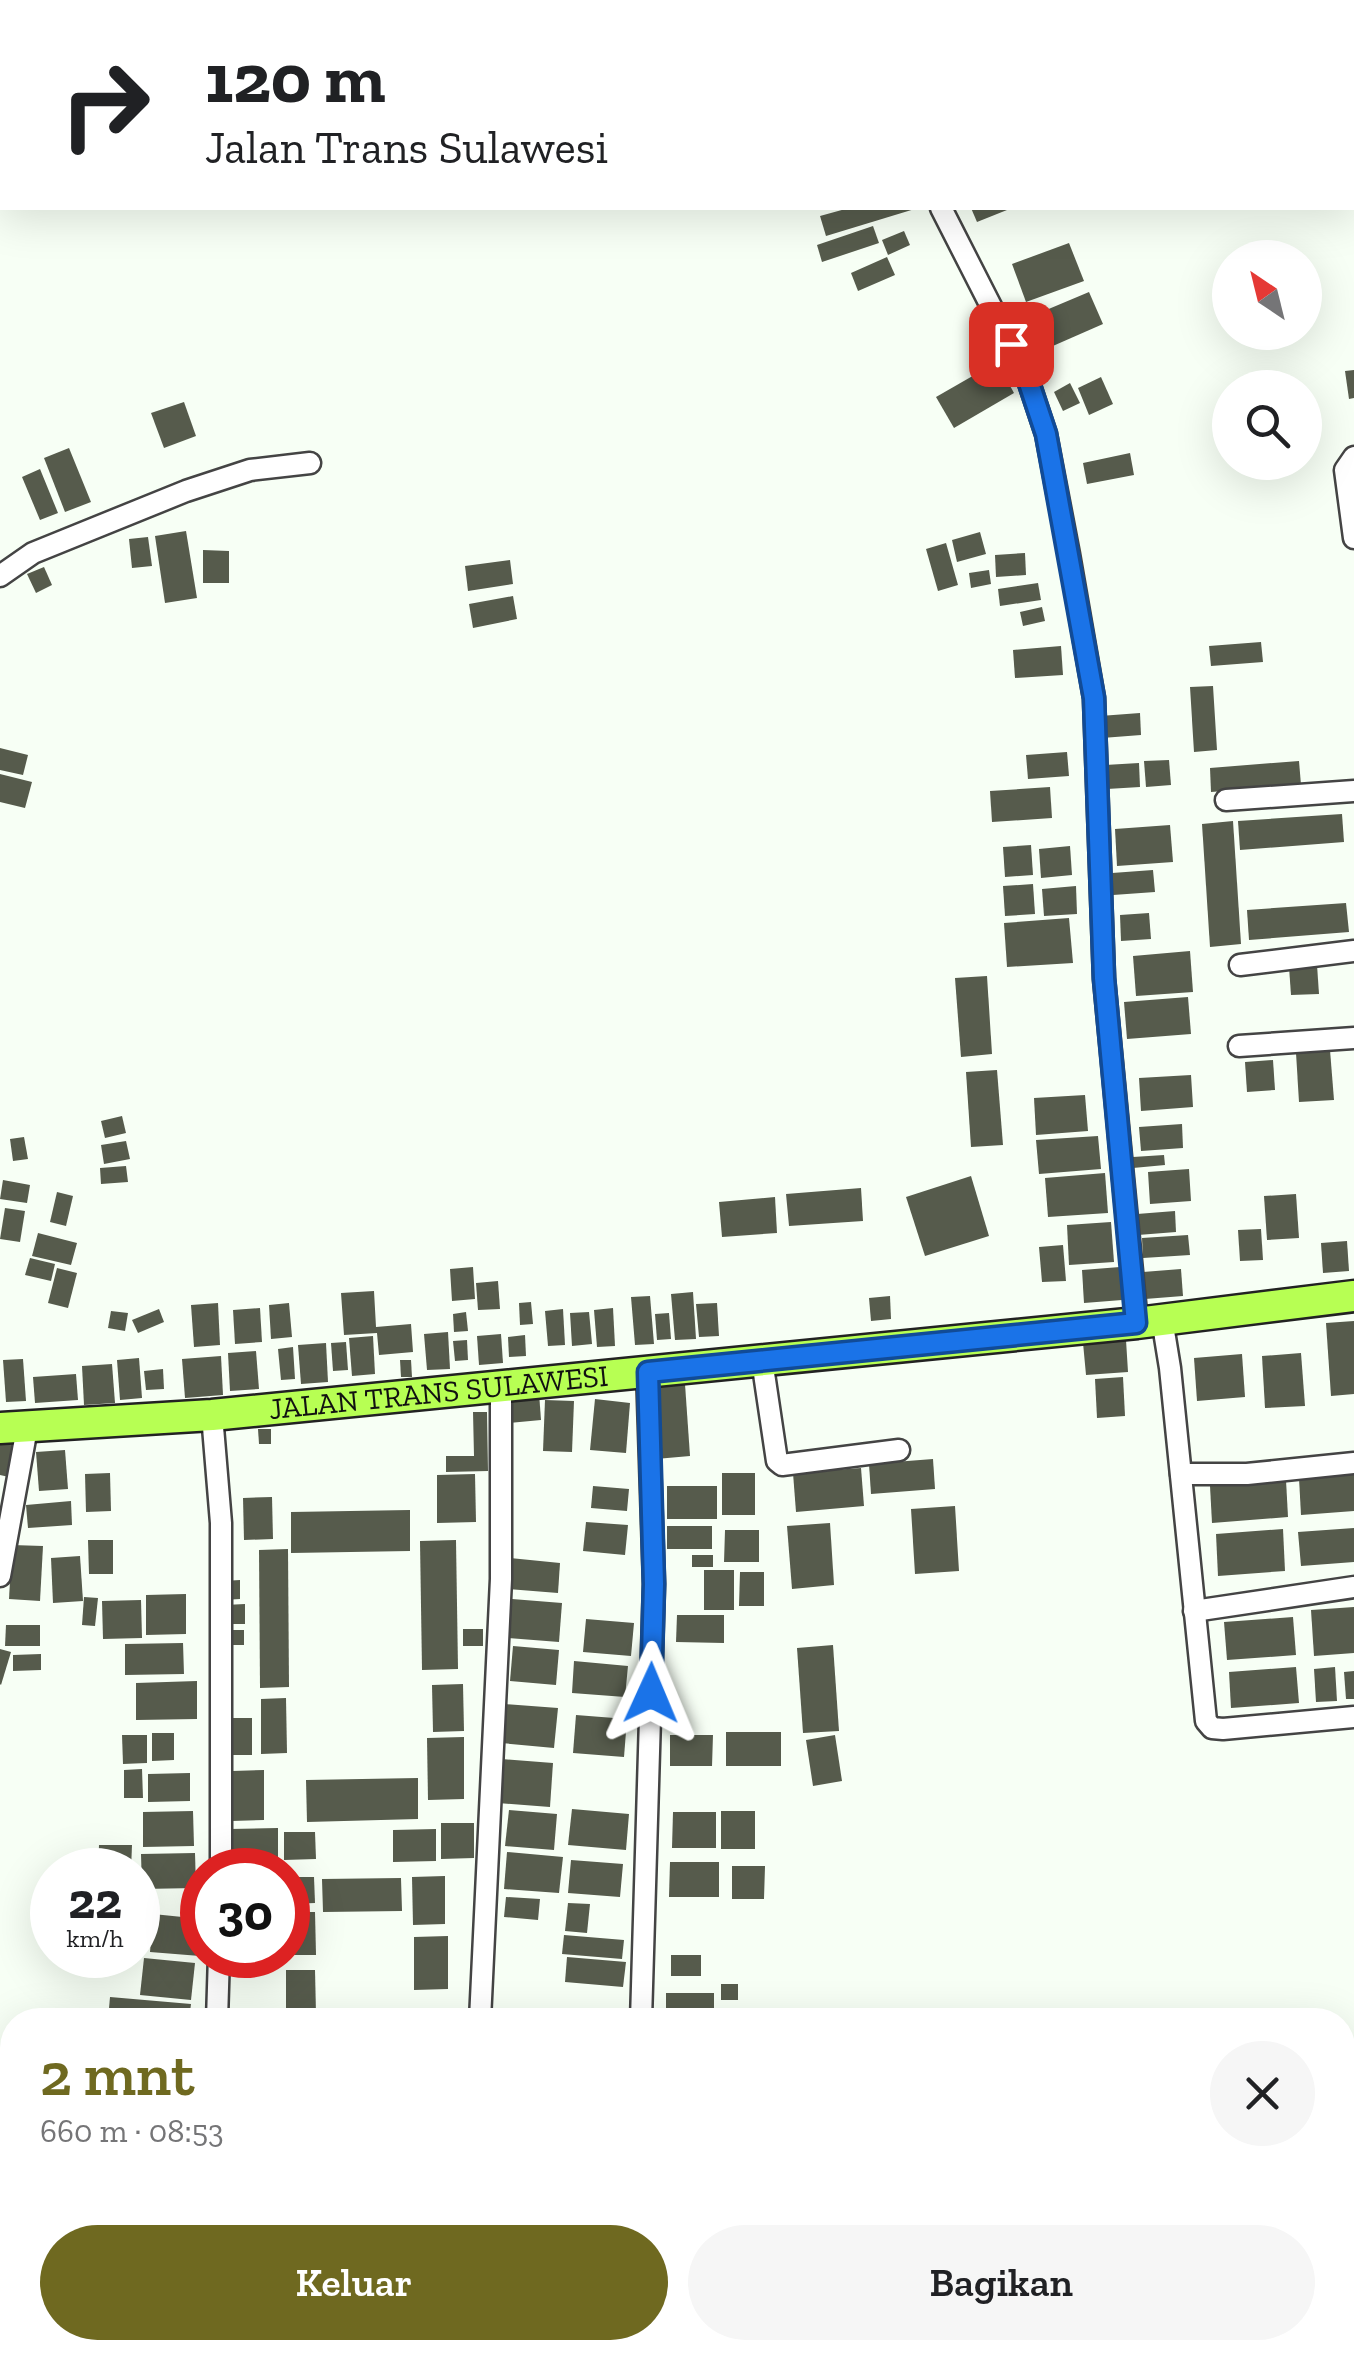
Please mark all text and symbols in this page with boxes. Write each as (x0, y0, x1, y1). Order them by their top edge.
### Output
text: 120 m (205, 36, 386, 120)
icon: right (40, 40, 170, 170)
text: Jalan Trans Sulawesi (205, 121, 608, 175)
north arrow (1212, 240, 1322, 350)
map controls (1212, 240, 1322, 480)
pin (969, 302, 1054, 387)
icon: arrive (984, 317, 1039, 372)
button: search (1212, 370, 1322, 480)
street label: JALAN TRANS SULAWESI (267, 1358, 610, 1427)
position arrow (599, 1641, 703, 1745)
speed limit sign: 30 (180, 1848, 310, 1978)
text: 22 (68, 1871, 122, 1931)
text: km/h (66, 1923, 124, 1953)
text: 2 mnt (40, 2038, 195, 2110)
button: close (1210, 2041, 1315, 2146)
text: 660 m · 08:53 (40, 2112, 224, 2150)
button: Keluar (40, 2225, 668, 2340)
button: Bagikan (688, 2225, 1315, 2340)

